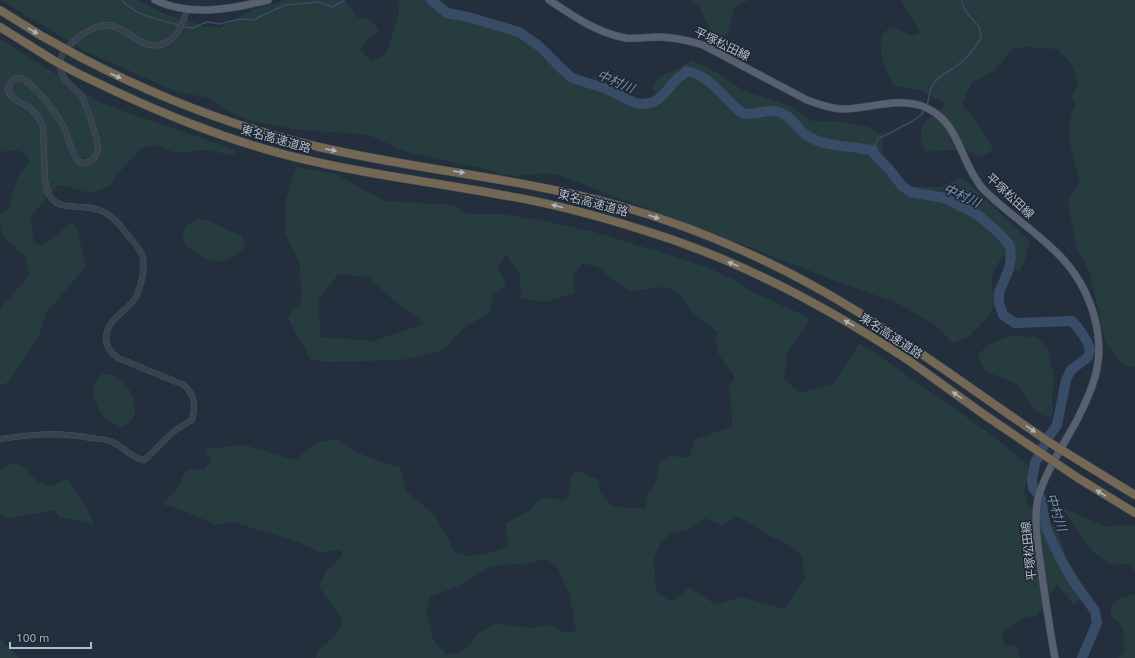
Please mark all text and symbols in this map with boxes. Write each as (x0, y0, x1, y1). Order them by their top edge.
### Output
street label: 平塚松田線 (692, 25, 752, 63)
one-way arrow (27, 27, 39, 34)
water label: 中村川 (595, 67, 639, 96)
one-way arrow (111, 73, 122, 79)
street label: 東名高速道路 (240, 122, 313, 155)
one-way arrow (325, 147, 338, 153)
one-way arrow (453, 170, 466, 176)
street label: 平塚松田線 (984, 170, 1037, 221)
water label: 中村川 (941, 181, 984, 210)
street label: 東名高速道路 (557, 187, 630, 218)
one-way arrow (551, 203, 563, 209)
one-way arrow (649, 214, 661, 220)
one-way arrow (727, 261, 739, 267)
street label: 東名高速道路 (858, 311, 925, 361)
one-way arrow (843, 320, 855, 327)
one-way arrow (952, 391, 962, 399)
one-way arrow (1025, 425, 1036, 433)
one-way arrow (1095, 489, 1107, 496)
water label: 中村川 (1044, 491, 1070, 535)
street label: 平塚松田線 (1019, 521, 1038, 582)
scale bar (10, 624, 91, 650)
text: 100 m (16, 631, 49, 644)

